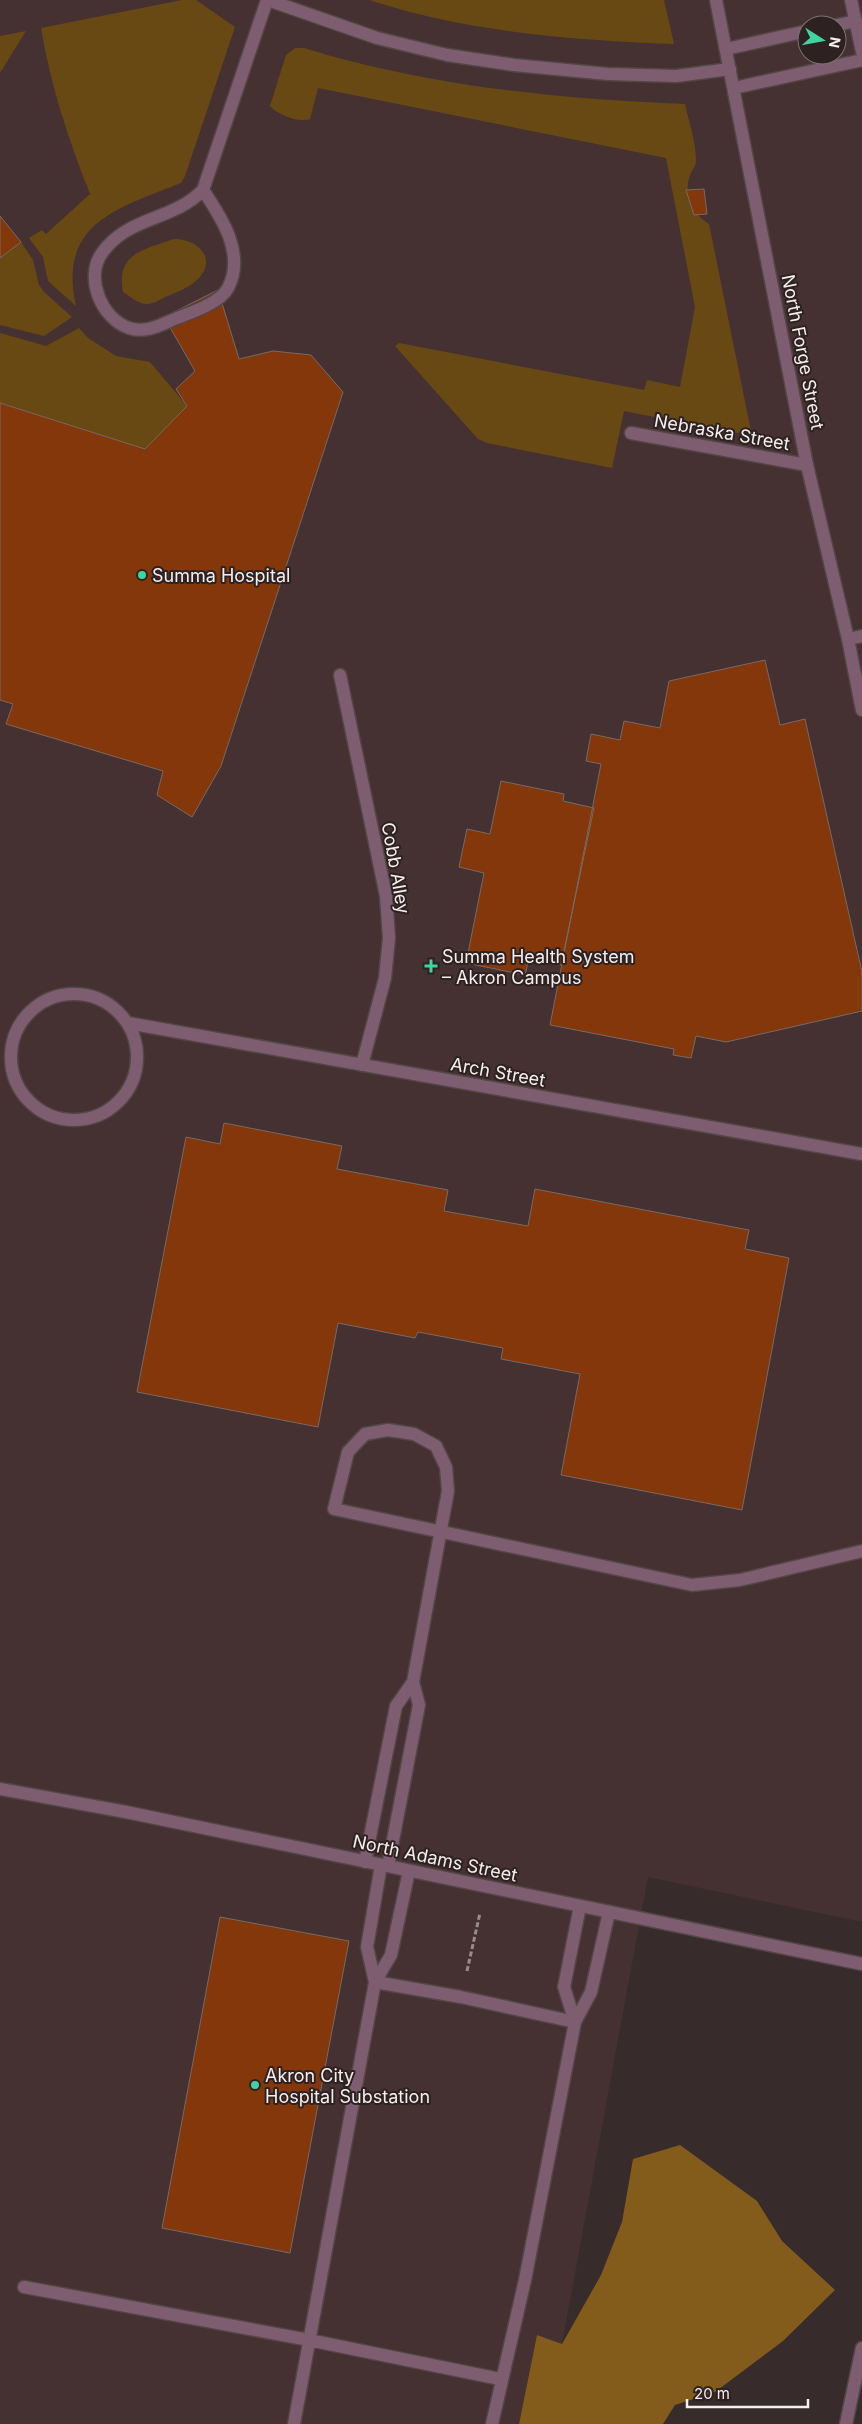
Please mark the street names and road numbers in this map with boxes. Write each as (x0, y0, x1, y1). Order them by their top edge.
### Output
street label: North Forge Street (778, 273, 828, 431)
street label: Nebraska Street (653, 410, 792, 454)
street label: Cobb Alley (378, 821, 414, 915)
street label: Arch Street (449, 1053, 547, 1091)
street label: North Adams Street (351, 1830, 519, 1886)

